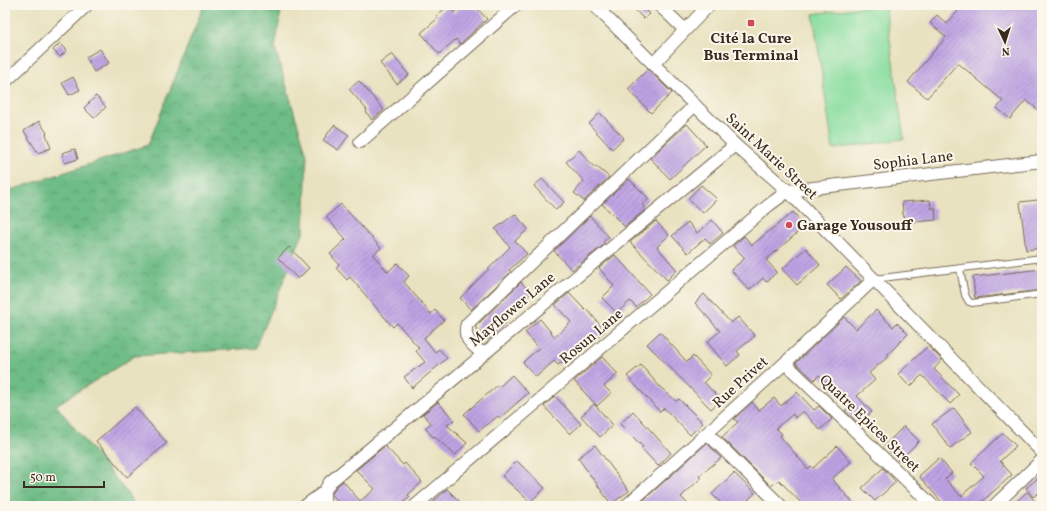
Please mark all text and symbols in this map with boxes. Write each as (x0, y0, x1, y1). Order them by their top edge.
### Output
marker: Cité la Cure Bus Terminal (746, 18, 756, 28)
north arrow (985, 22, 1025, 62)
place label: Cité la Cure Bus Terminal (703, 29, 799, 67)
text: N (1001, 43, 1010, 58)
street label: Saint Marie Street (720, 109, 822, 205)
street label: Sophia Lane (872, 146, 954, 177)
place label: Garage Yousouff (797, 216, 914, 237)
marker: Garage Yousouff (784, 220, 794, 230)
street label: Mayflower Lane (466, 268, 560, 352)
street label: Rosun Lane (556, 304, 628, 370)
street label: Rue Privet (709, 352, 773, 414)
street label: Quatre Epices Street (814, 370, 924, 478)
scale bar (24, 463, 104, 489)
text: 50 m (30, 470, 56, 486)

